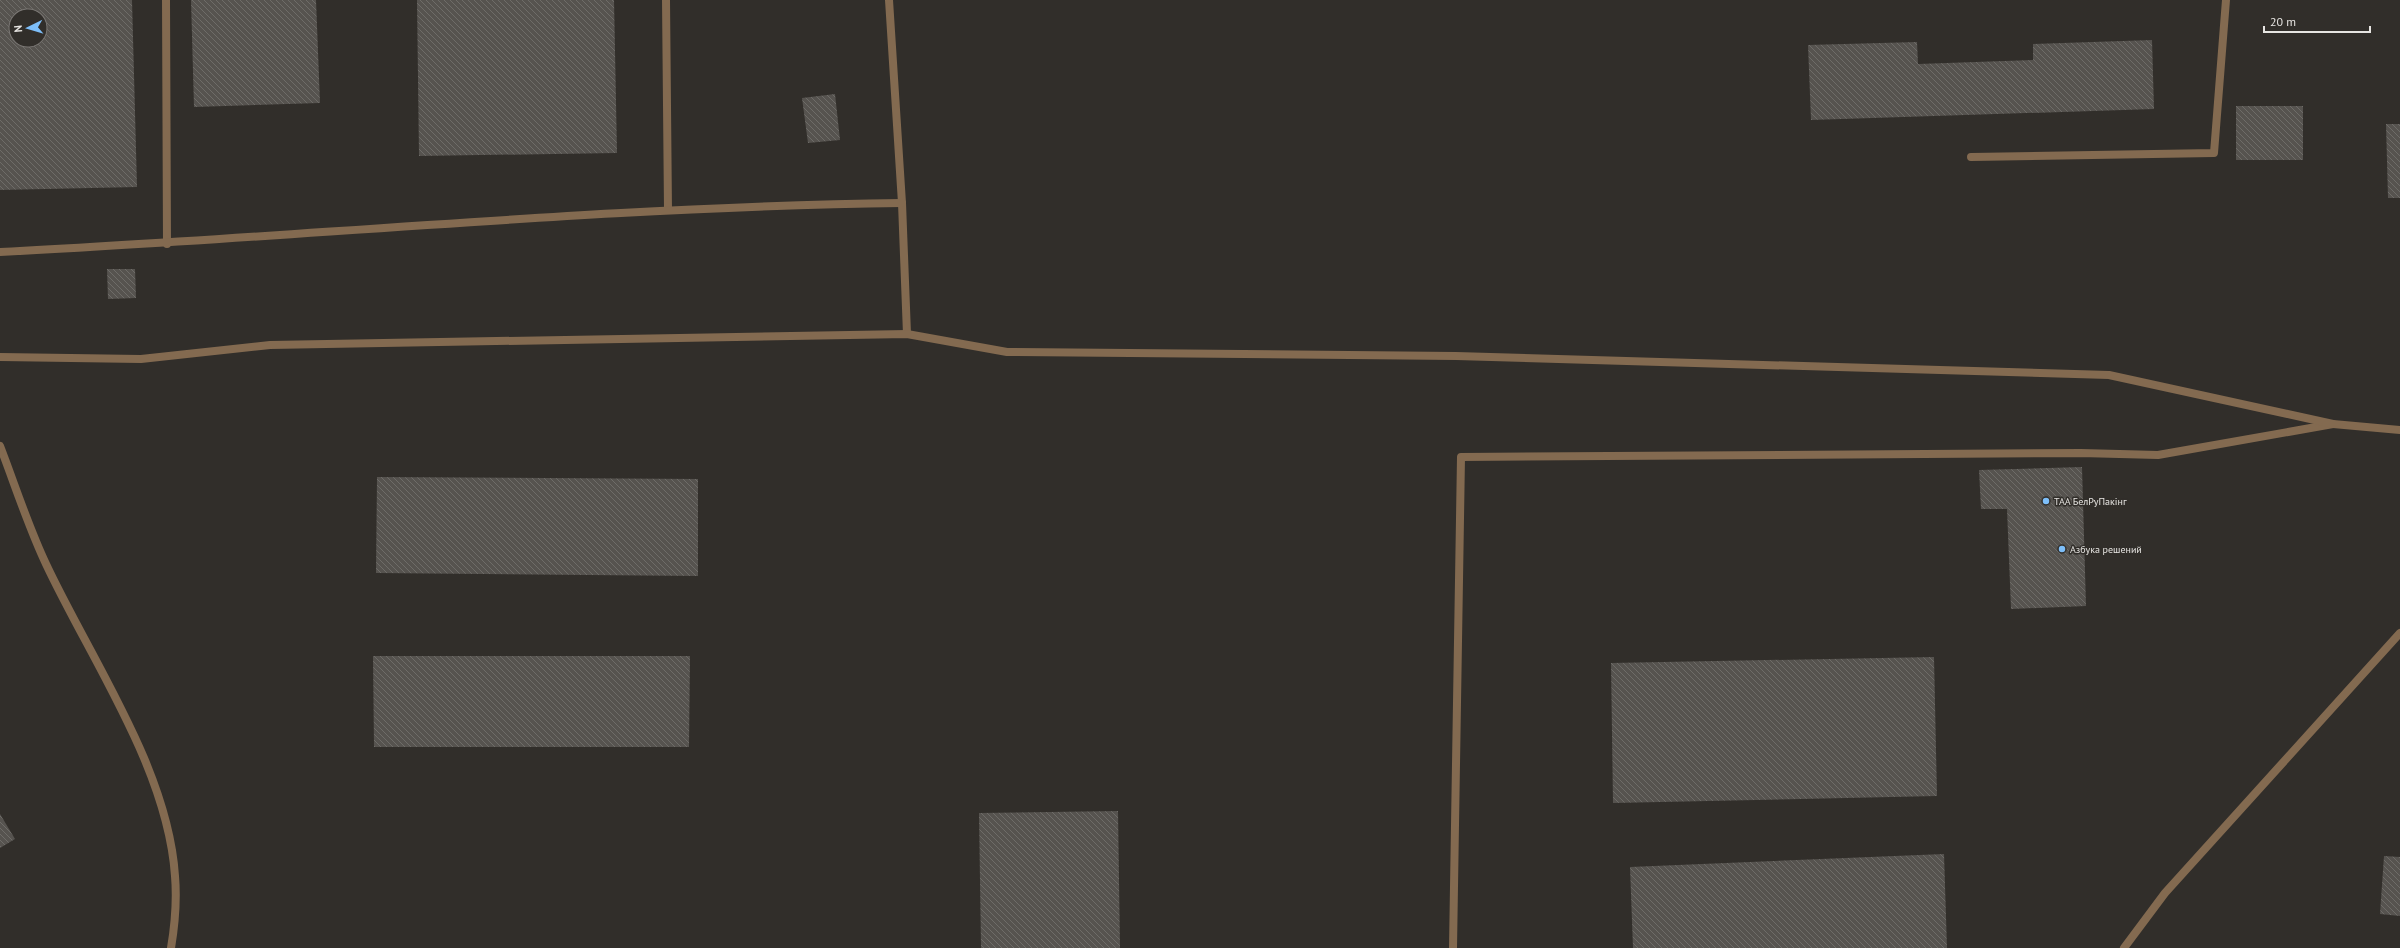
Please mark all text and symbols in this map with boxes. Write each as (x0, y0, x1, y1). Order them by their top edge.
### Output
north arrow (8, 8, 48, 48)
scale bar (2264, 8, 2370, 34)
text: 20 m (2270, 14, 2296, 29)
text: N (11, 25, 25, 33)
place label: ТАА БелРуПакінг (2054, 495, 2127, 508)
marker: ТАА БелРуПакінг (2041, 496, 2051, 506)
place label: Азбука решений (2070, 543, 2142, 556)
marker: Азбука решений (2057, 544, 2067, 554)

